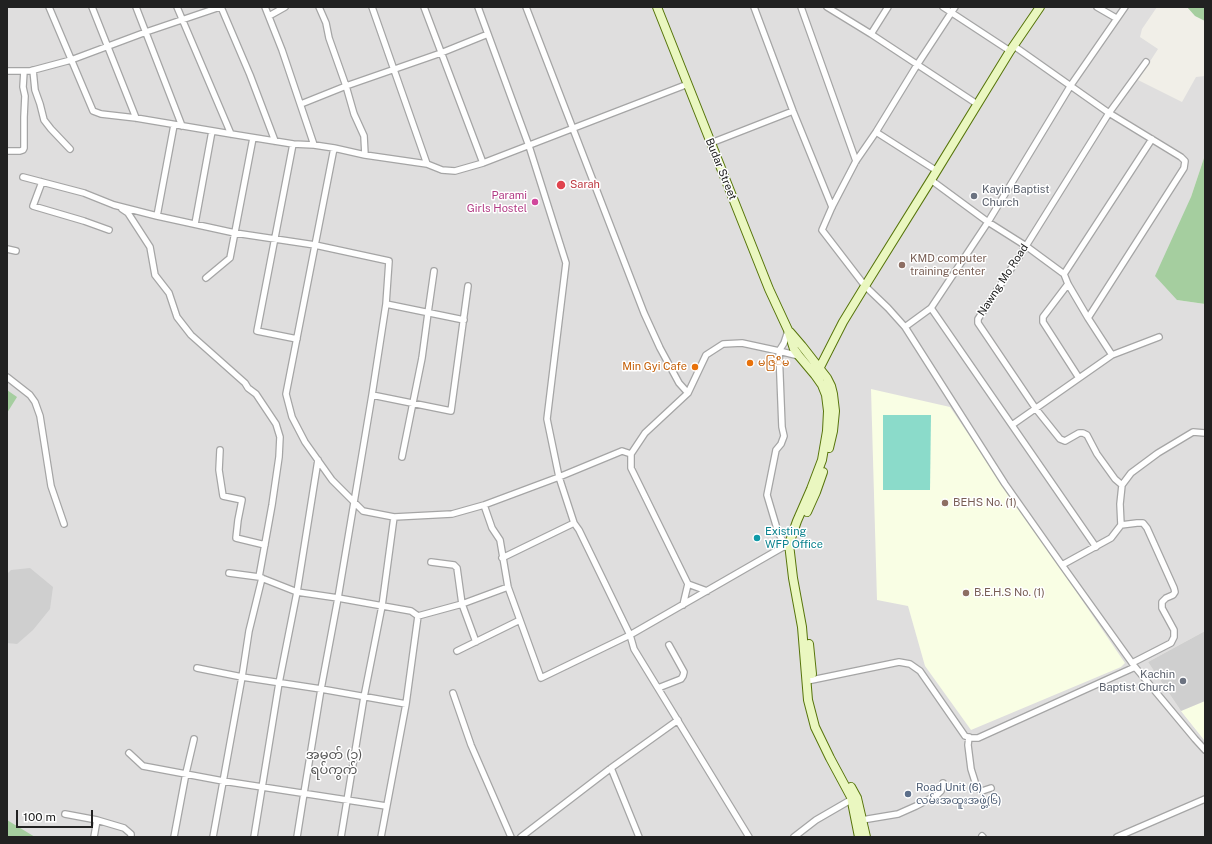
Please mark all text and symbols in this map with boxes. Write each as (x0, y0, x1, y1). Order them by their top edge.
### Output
street label: Budar Street (703, 136, 739, 202)
place label: Sarah (570, 178, 600, 192)
marker: Sarah (555, 179, 567, 191)
place label: Kayin Baptist Church (982, 183, 1049, 209)
place label: Parami Girls Hostel (467, 189, 527, 215)
marker: Kayin Baptist Church (969, 191, 979, 201)
marker: Parami Girls Hostel (530, 197, 540, 207)
street label: Nawng Mo Road (975, 242, 1031, 318)
place label: KMD computer training center (910, 252, 987, 278)
marker: KMD computer training center (897, 260, 907, 270)
place label: မဇြ်ိမ (758, 356, 789, 370)
marker: မဇြ်ိမ (745, 358, 755, 368)
place label: Min Gyi Cafe (622, 360, 687, 374)
marker: Min Gyi Cafe (690, 362, 700, 372)
place label: BEHS No. (1) (953, 496, 1017, 510)
marker: BEHS No. (1) (940, 498, 950, 508)
place label: Existing WFP Office (765, 525, 823, 551)
marker: Existing WFP Office (752, 533, 762, 543)
place label: B.E.H.S No. (1) (974, 586, 1045, 600)
marker: B.E.H.S No. (1) (961, 588, 971, 598)
place label: Kachin Baptist Church (1099, 668, 1175, 694)
marker: Kachin Baptist Church (1178, 676, 1188, 686)
district label: အမှတ် (၁) ရပ်ကွက် (306, 747, 362, 778)
place label: Road Unit (6) လမ်းအထူးအဖွဲ့(၆) (916, 781, 1001, 807)
marker: Road Unit (6) လမ်းအထူးအဖွဲ့(၆) (903, 789, 913, 799)
scale bar (18, 802, 95, 828)
text: 100 m (23, 810, 56, 824)

